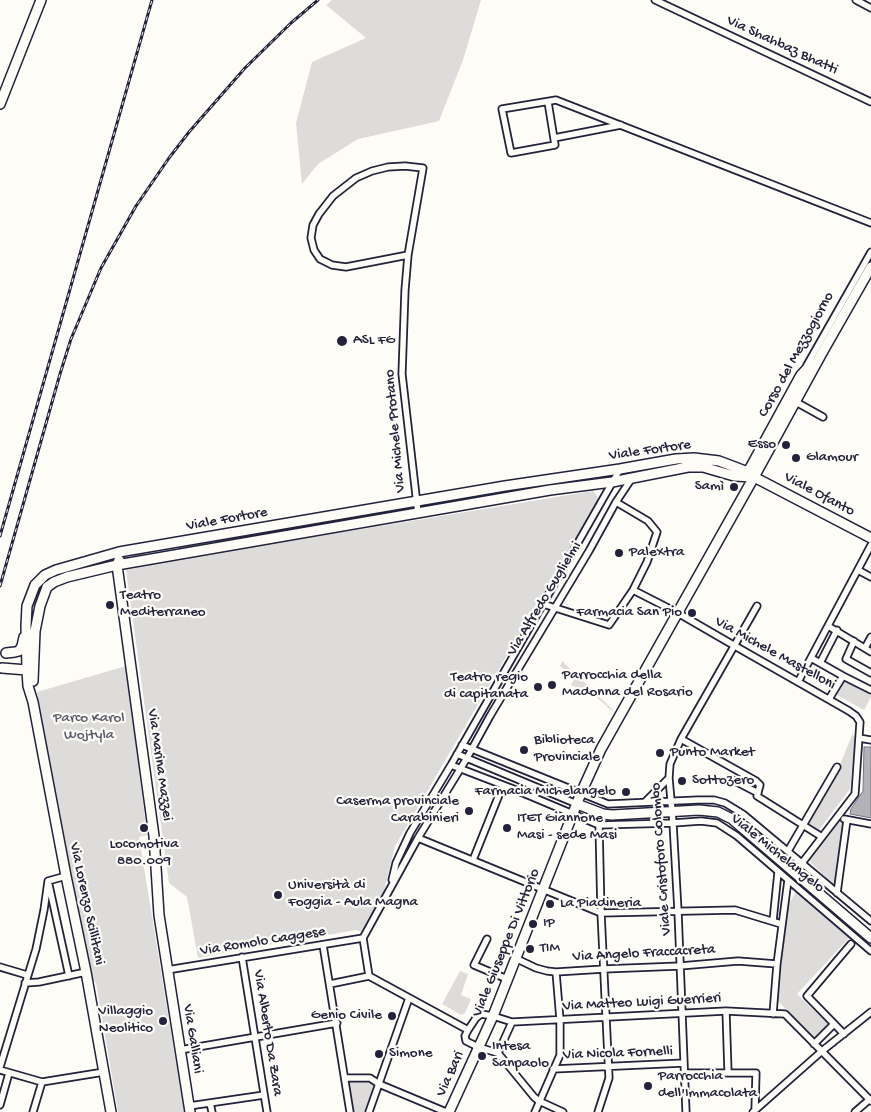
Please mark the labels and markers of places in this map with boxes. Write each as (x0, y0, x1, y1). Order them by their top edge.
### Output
place label: ASL FG (353, 332, 395, 350)
marker: ASL FG (335, 334, 349, 348)
place label: Esso (748, 436, 776, 454)
marker: Esso (780, 439, 792, 451)
place label: Glamour (806, 449, 858, 467)
marker: Glamour (790, 452, 802, 464)
place label: Samì (695, 478, 724, 496)
marker: Samì (728, 481, 740, 493)
place label: PaleXtra (629, 544, 684, 562)
marker: PaleXtra (613, 547, 625, 559)
place label: Teatro Mediterraneo (120, 587, 206, 622)
marker: Teatro Mediterraneo (104, 599, 116, 611)
place label: Farmacia San Pio (576, 604, 682, 622)
marker: Farmacia San Pio (686, 607, 698, 619)
place label: Parrocchia della Madonna del Rosario (562, 667, 693, 702)
place label: Teatro regio di capitanata (444, 669, 528, 704)
marker: Parrocchia della Madonna del Rosario (546, 679, 558, 691)
marker: Teatro regio di capitanata (532, 681, 544, 693)
place label: Biblioteca Provinciale (534, 732, 600, 767)
marker: Biblioteca Provinciale (518, 744, 530, 756)
place label: Punto Market (670, 744, 754, 762)
marker: Punto Market (654, 747, 666, 759)
place label: Sottozero (692, 772, 754, 790)
marker: Sottozero (676, 775, 688, 787)
place label: Farmacia Michelangelo (475, 783, 616, 801)
marker: Farmacia Michelangelo (620, 786, 632, 798)
place label: Caserma provinciale Carabinieri (336, 793, 459, 828)
marker: Caserma provinciale Carabinieri (463, 805, 475, 817)
place label: ITET Giannone Masi - sede Masi (517, 810, 617, 845)
marker: Locomotiva 880.009 (138, 822, 150, 834)
marker: ITET Giannone Masi - sede Masi (501, 822, 513, 834)
place label: Locomotiva 880.009 (110, 836, 178, 871)
place label: Università di Foggia - Aula Magna (288, 877, 418, 912)
marker: Università di Foggia - Aula Magna (272, 889, 284, 901)
place label: La Piadineria (560, 895, 641, 913)
marker: La Piadineria (544, 898, 556, 910)
place label: IP (543, 915, 555, 933)
marker: IP (527, 918, 539, 930)
place label: TIM (540, 940, 560, 958)
marker: TIM (524, 943, 536, 955)
place label: Villaggio Neolitico (98, 1003, 153, 1038)
place label: Genio Civile (311, 1007, 382, 1025)
marker: Genio Civile (386, 1010, 398, 1022)
marker: Villaggio Neolitico (157, 1015, 169, 1027)
place label: Intesa Sanpaolo (492, 1038, 549, 1073)
place label: Simone (389, 1045, 433, 1063)
marker: Simone (373, 1048, 385, 1060)
marker: Intesa Sanpaolo (476, 1050, 488, 1062)
place label: Parrocchia dell'Immacolata (658, 1068, 757, 1103)
marker: Parrocchia dell'Immacolata (642, 1080, 654, 1092)

